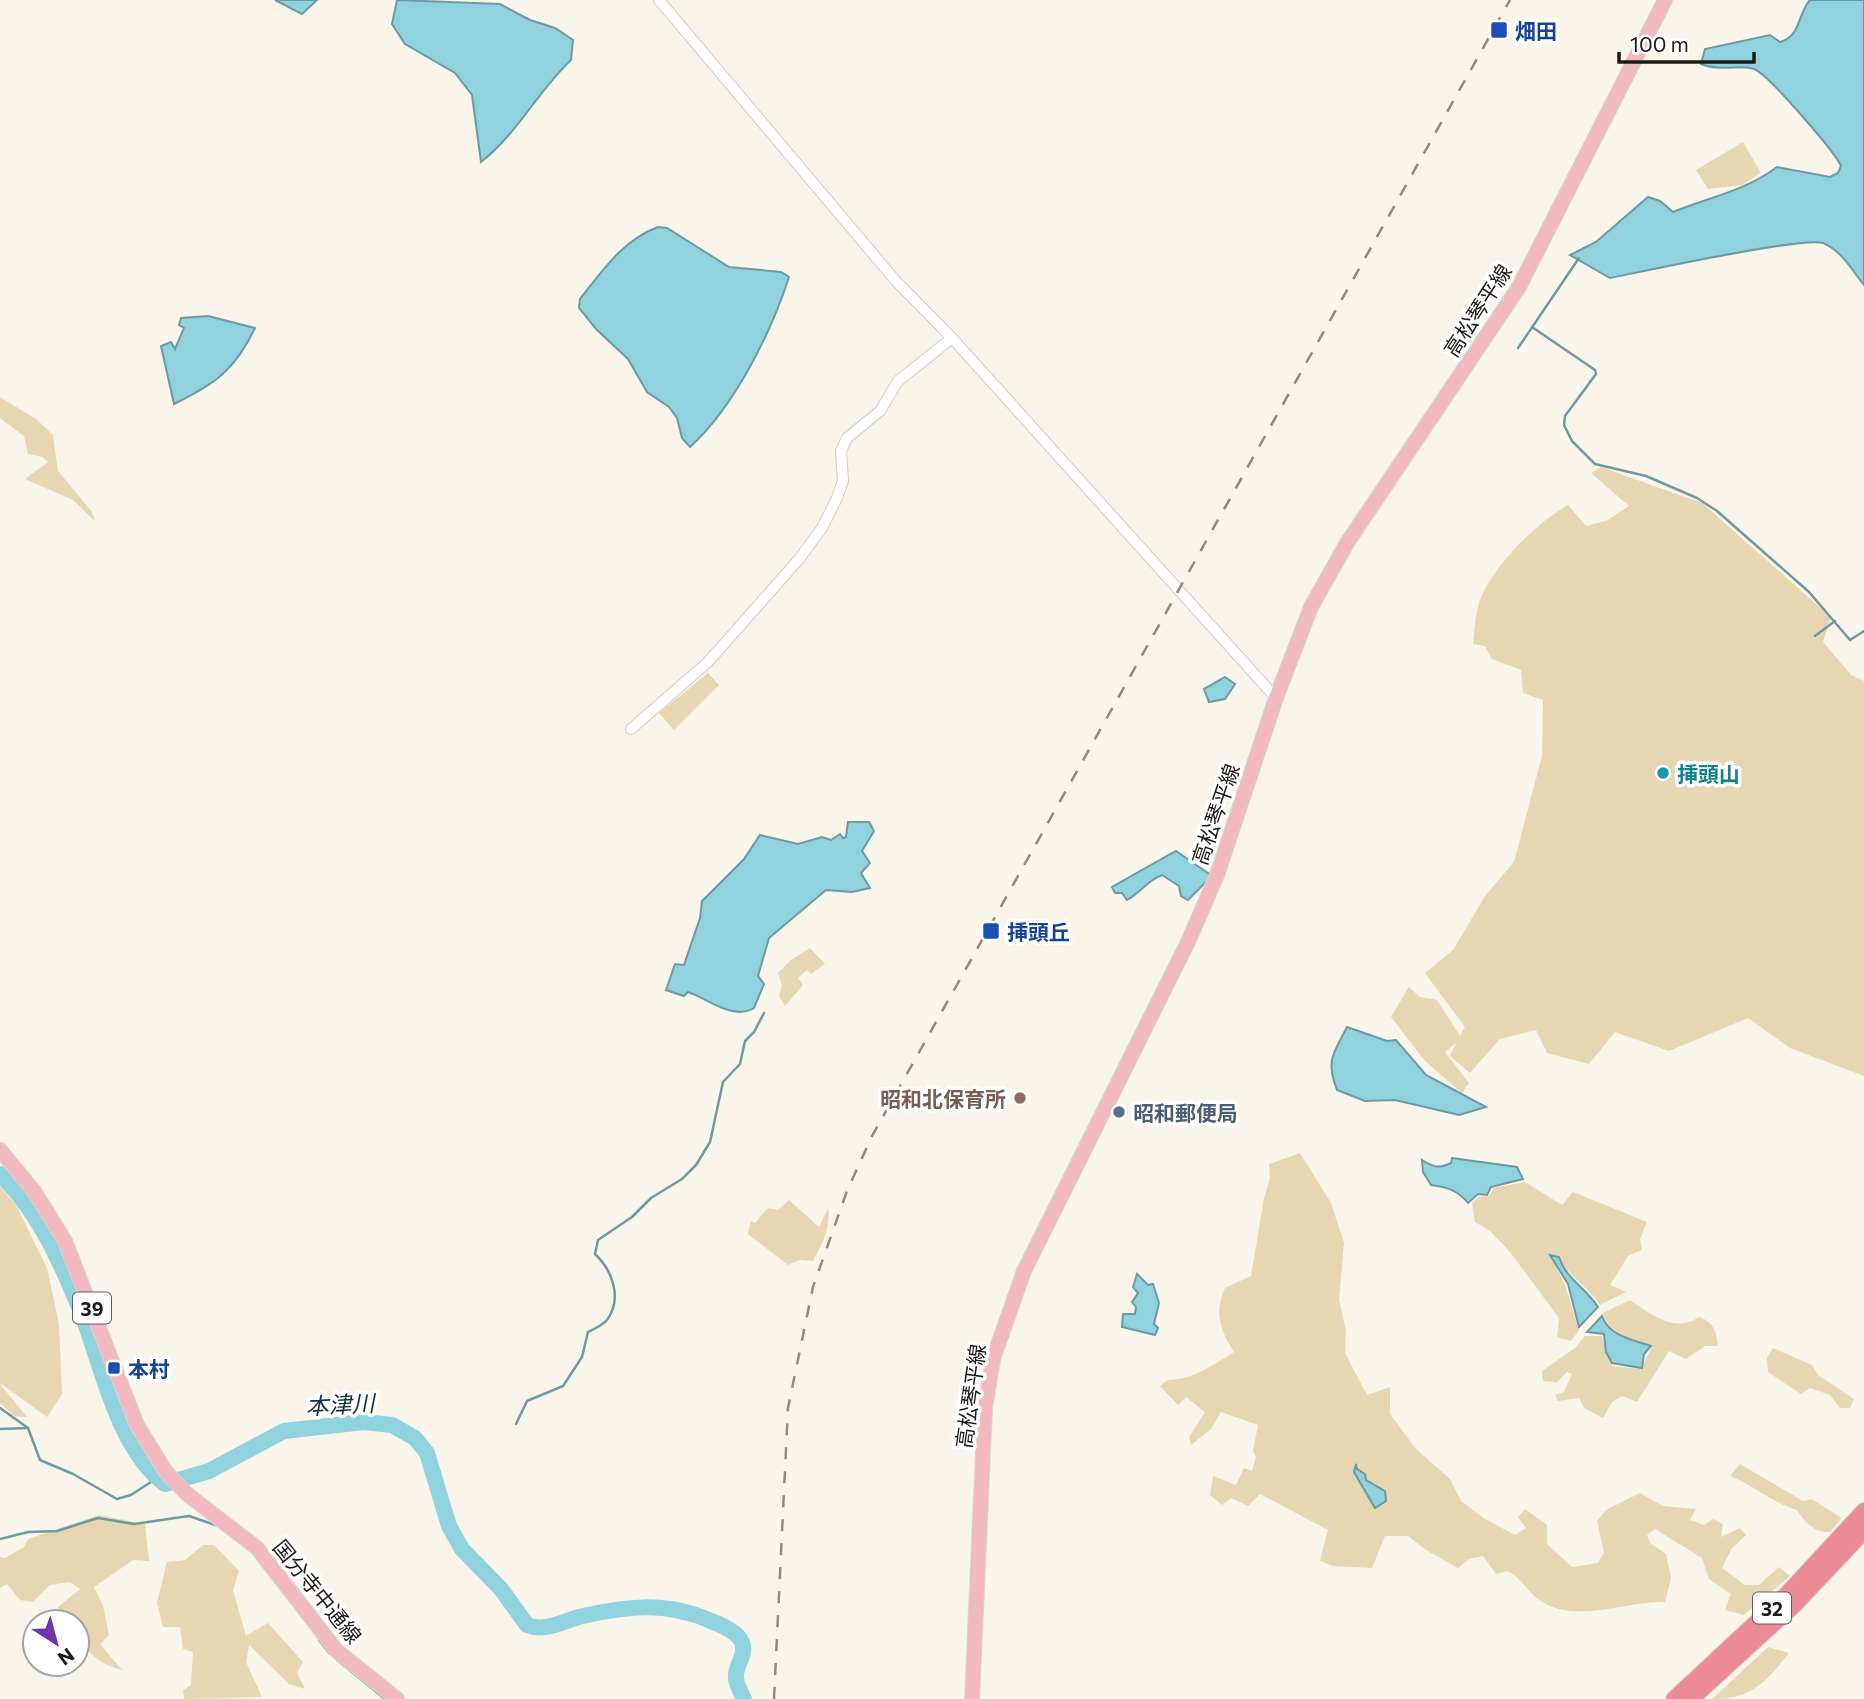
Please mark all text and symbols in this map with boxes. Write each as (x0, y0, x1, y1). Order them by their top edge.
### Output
place label: 畑田 (1515, 18, 1557, 43)
marker: 畑田 (1489, 20, 1509, 40)
scale bar (1619, 21, 1754, 65)
text: 100 m (1630, 31, 1689, 56)
street label: 高松琴平線 (1438, 259, 1516, 361)
street label: 高松琴平線 (1186, 760, 1244, 868)
place label: 挿頭山 (1677, 761, 1740, 786)
marker: 挿頭山 (1655, 765, 1671, 781)
place label: 挿頭丘 (1007, 919, 1070, 944)
marker: 挿頭丘 (981, 921, 1001, 941)
place label: 昭和北保育所 (880, 1086, 1006, 1111)
marker: 昭和北保育所 (1012, 1090, 1028, 1106)
place label: 昭和郵便局 (1133, 1100, 1238, 1125)
marker: 昭和郵便局 (1111, 1104, 1127, 1120)
road number: 39 (73, 1292, 111, 1324)
street label: 高松琴平線 (950, 1342, 990, 1450)
place label: 本村 (128, 1356, 170, 1381)
marker: 本村 (106, 1360, 122, 1376)
water label: 本津川 (305, 1388, 378, 1420)
street label: 国分寺中通線 (269, 1534, 367, 1648)
road number: 32 (1753, 1592, 1791, 1624)
north arrow (21, 1608, 91, 1678)
text: N (54, 1644, 79, 1671)

